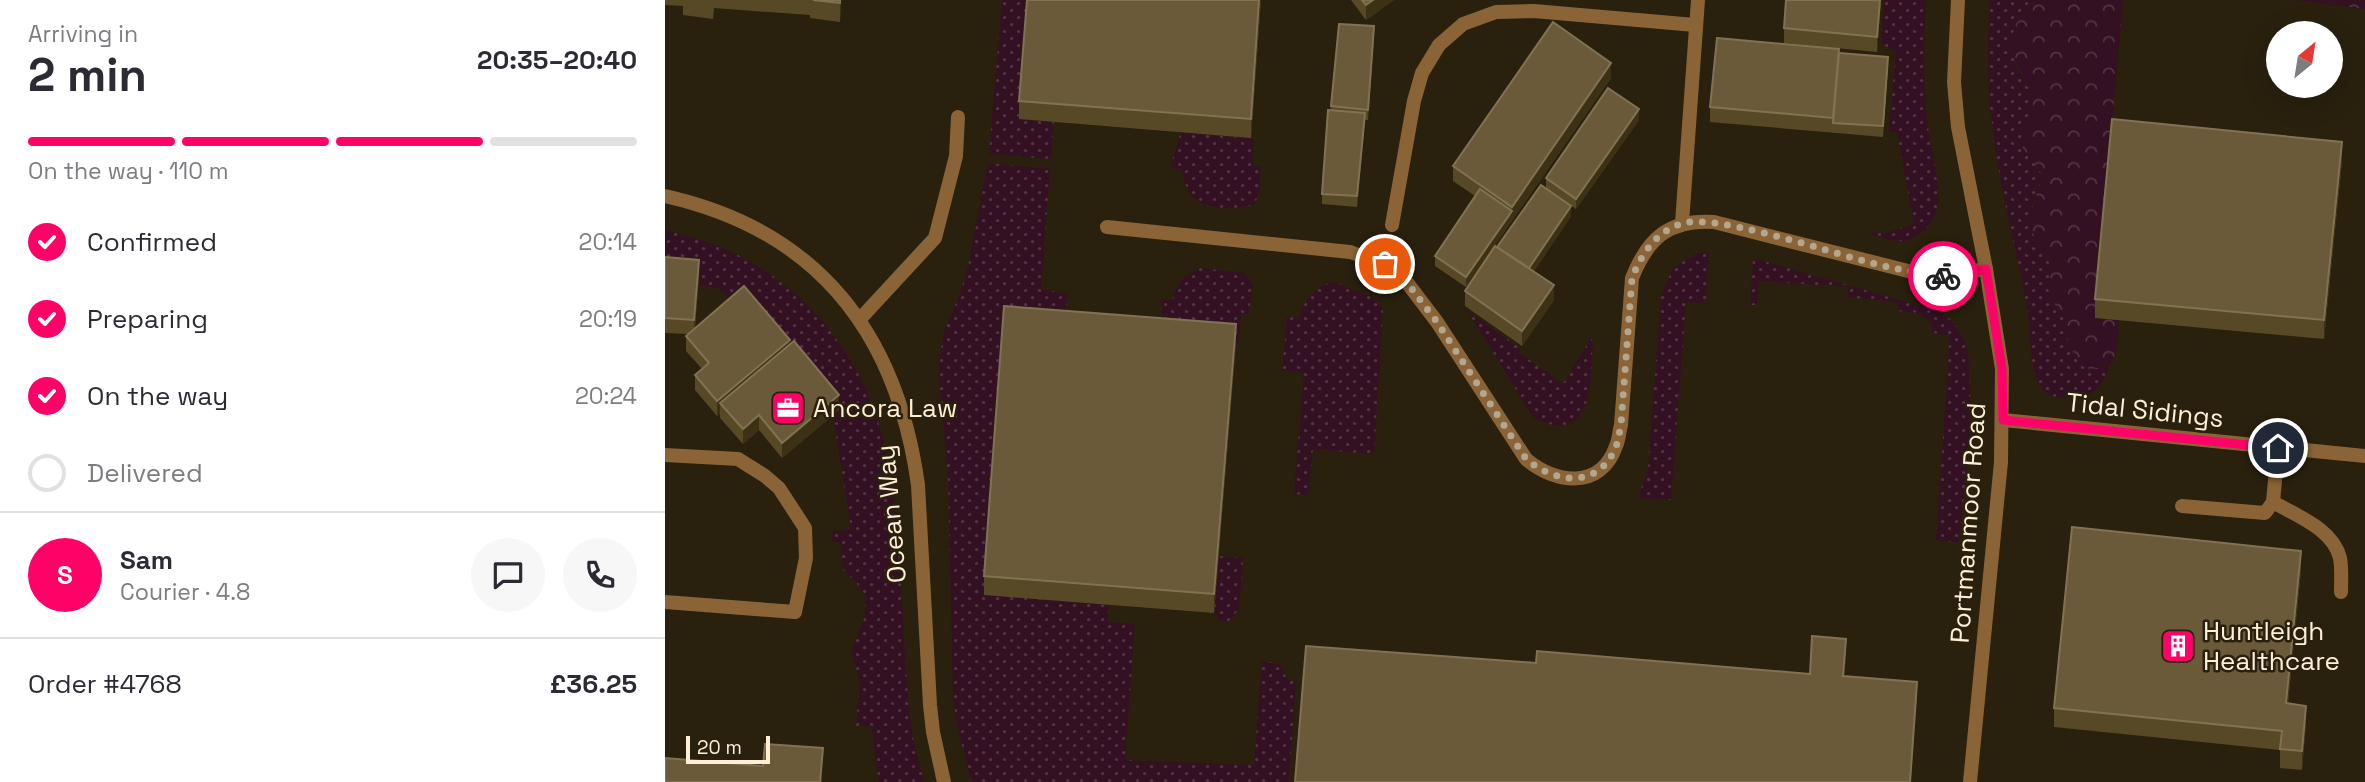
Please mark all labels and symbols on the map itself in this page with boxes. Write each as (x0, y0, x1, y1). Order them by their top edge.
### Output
north arrow (2266, 21, 2343, 98)
pin (1355, 234, 1415, 294)
courier (1908, 241, 1978, 311)
street label: Tidal Sidings (2065, 385, 2225, 435)
office icon: Ancora Law (769, 389, 807, 427)
place label: Ancora Law (813, 391, 958, 425)
street label: Portmanmoor Road (1943, 402, 1993, 644)
pin (2248, 418, 2308, 478)
street label: Ocean Way (868, 443, 914, 585)
place label: Huntleigh Healthcare (2203, 614, 2340, 678)
building icon: Huntleigh Healthcare (2159, 627, 2197, 665)
scale bar (686, 733, 770, 765)

